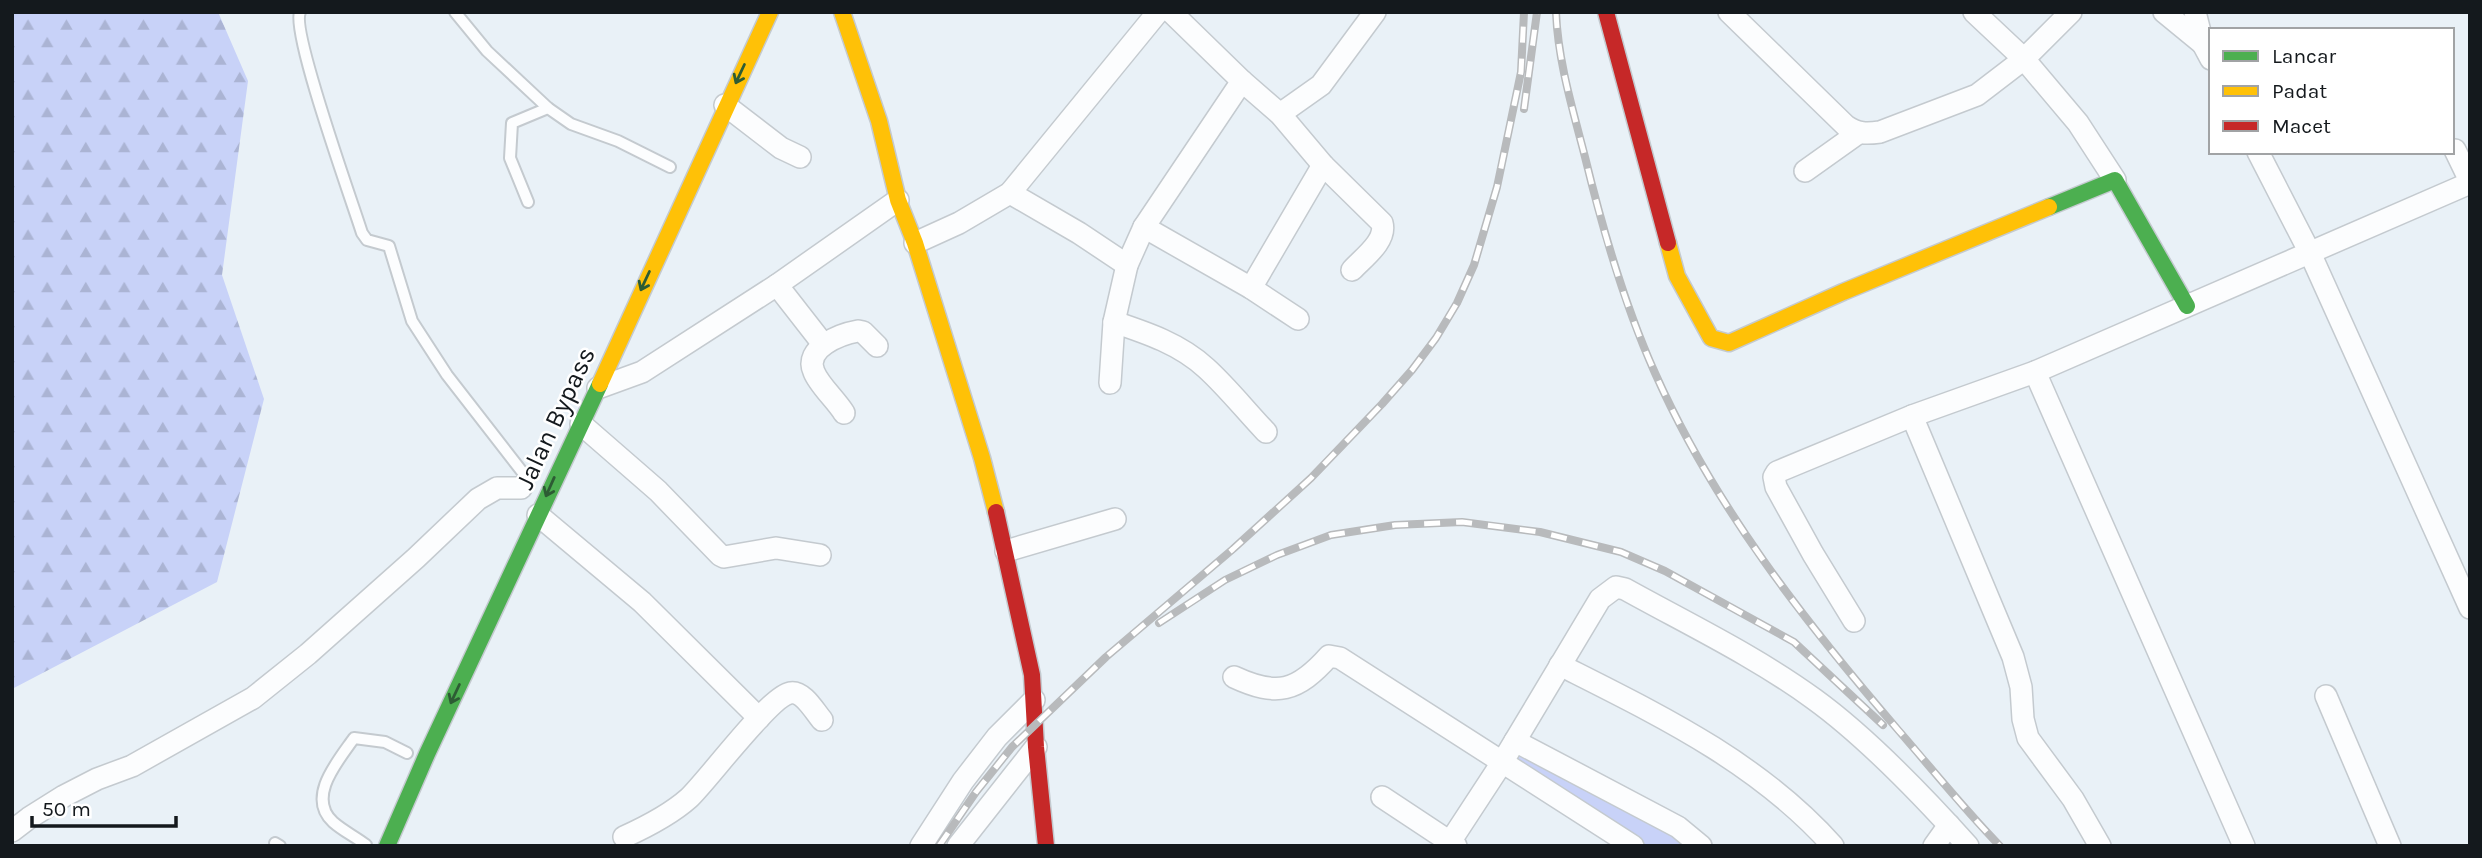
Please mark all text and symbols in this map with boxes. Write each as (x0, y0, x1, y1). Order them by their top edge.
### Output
legend (2209, 28, 2454, 154)
text: Lancar (2272, 44, 2336, 68)
one-way arrow (733, 63, 746, 84)
text: Padat (2272, 79, 2327, 103)
text: Macet (2272, 114, 2331, 138)
one-way arrow (638, 270, 652, 291)
street label: Jalan Bypass (509, 342, 602, 494)
one-way arrow (543, 476, 556, 497)
one-way arrow (447, 683, 461, 704)
scale bar (32, 784, 175, 828)
text: 50 m (42, 797, 91, 821)

